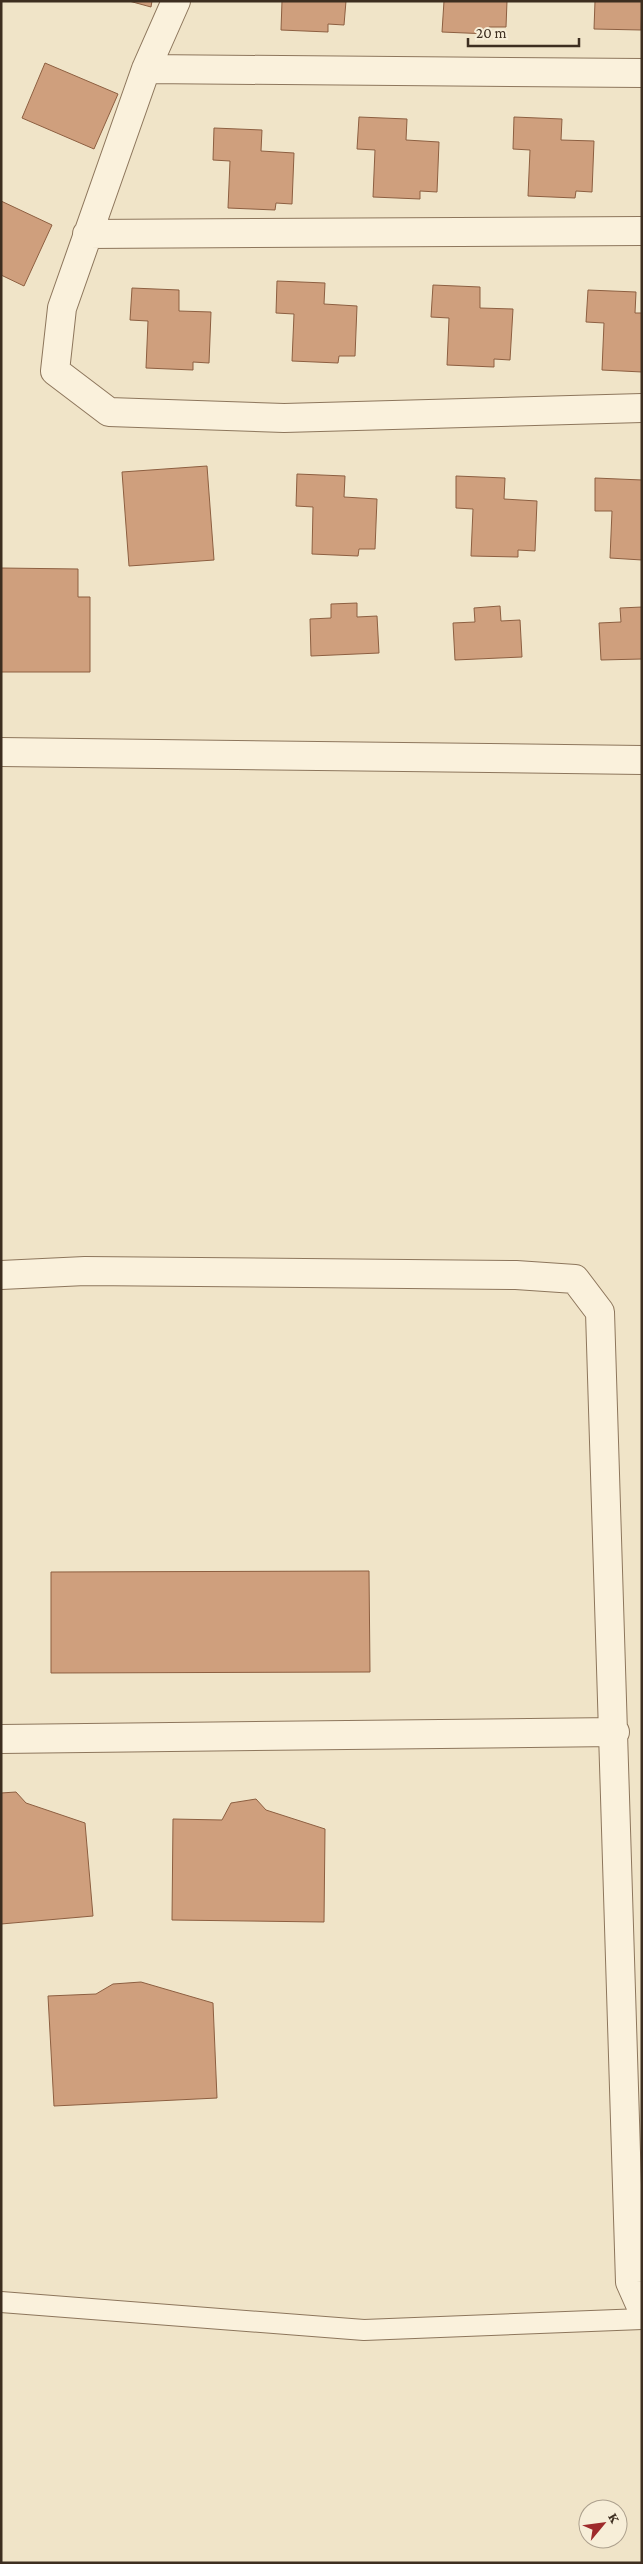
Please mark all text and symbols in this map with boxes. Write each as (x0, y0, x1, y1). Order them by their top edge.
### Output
scale bar (468, 15, 579, 47)
text: 20 m (476, 25, 507, 41)
north arrow (578, 2499, 628, 2549)
text: K (605, 2510, 624, 2526)

